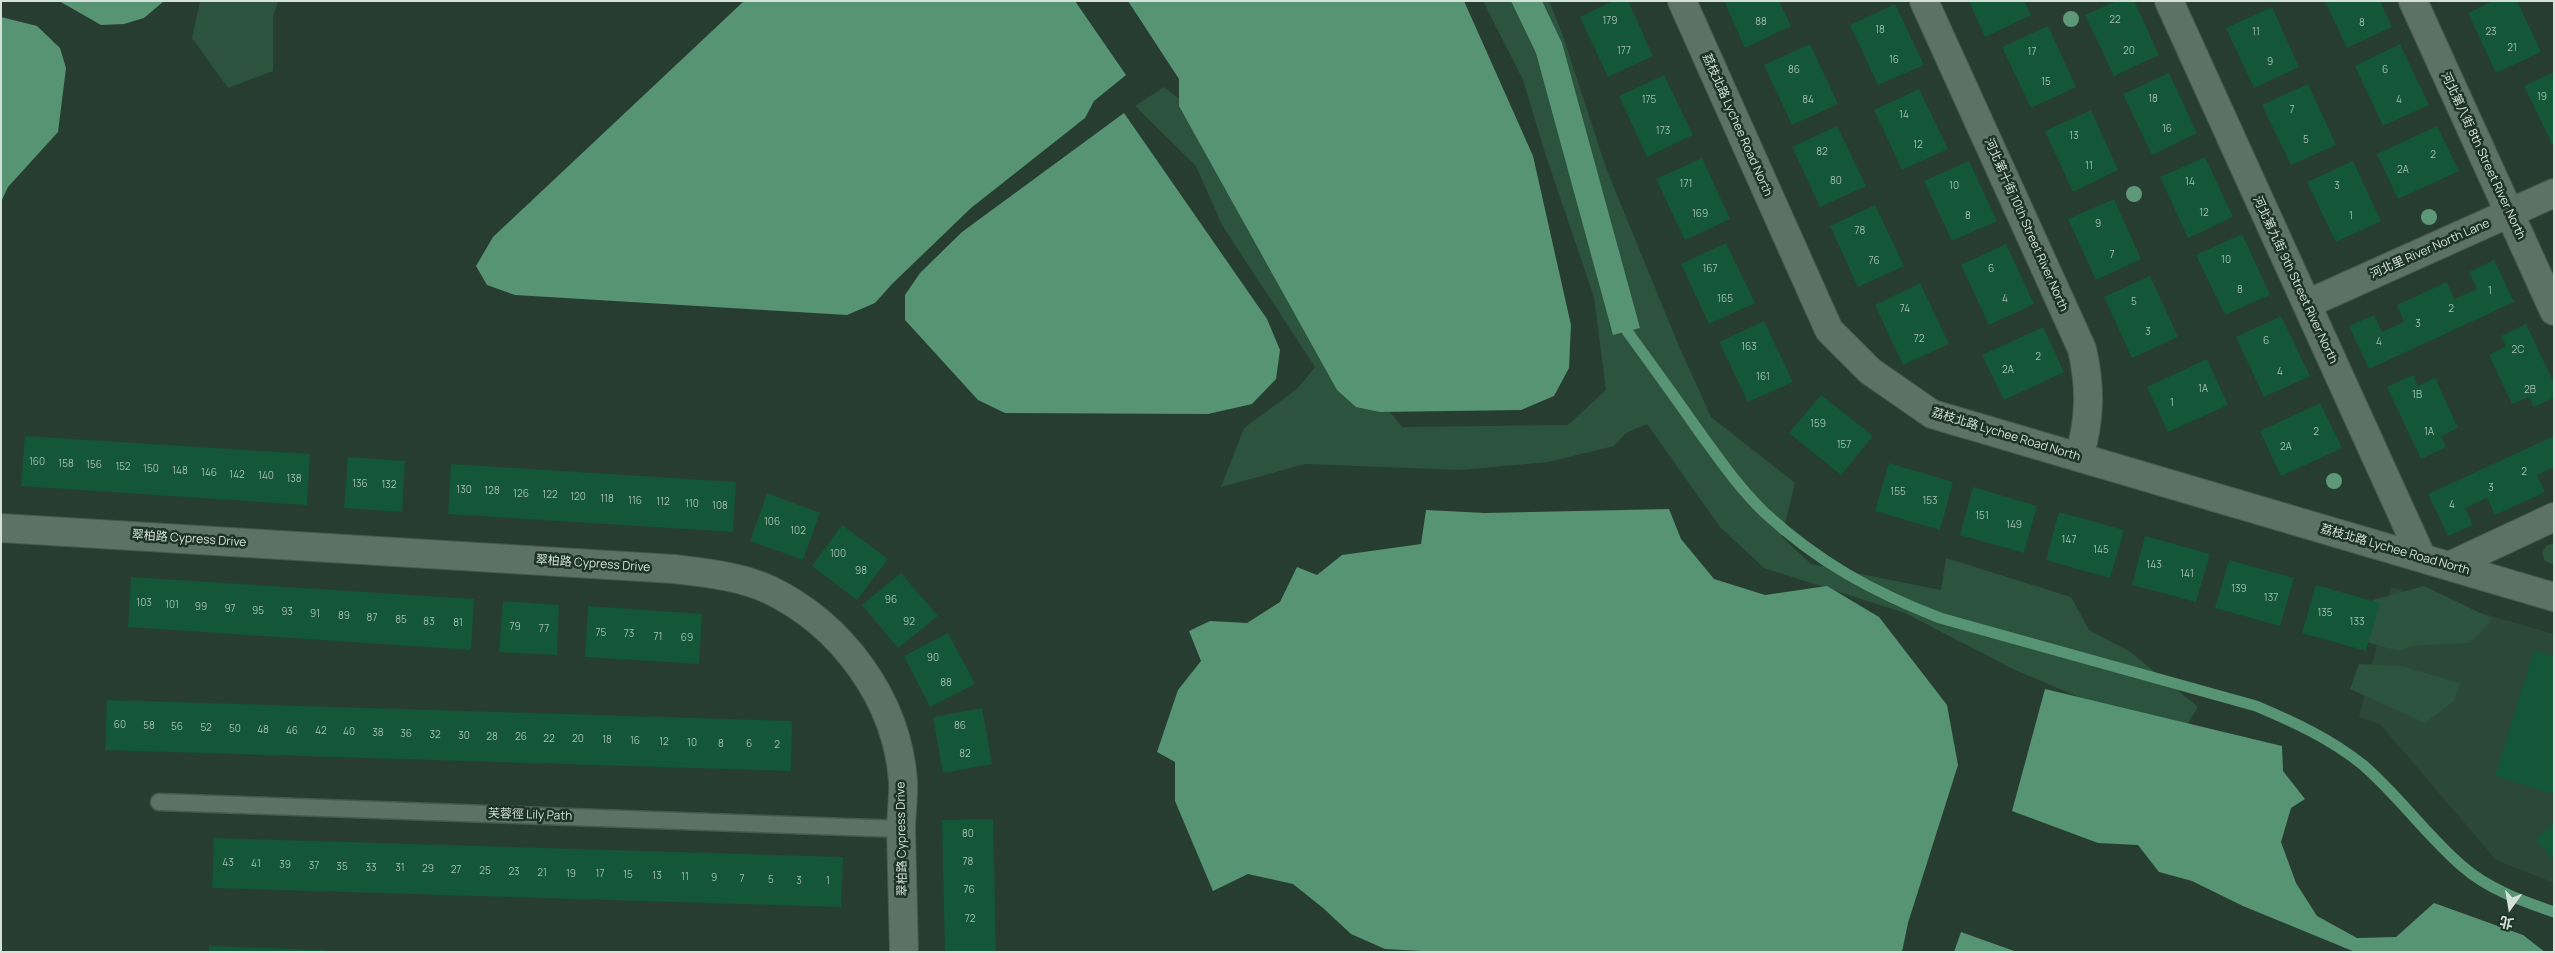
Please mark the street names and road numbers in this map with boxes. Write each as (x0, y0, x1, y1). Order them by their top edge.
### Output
street label: 荔枝北路 Lychee Road North (1699, 51, 1775, 199)
street label: 河北第八街 8th Street River North (2438, 70, 2528, 242)
street label: 河北第十街 10th Street River North (1981, 136, 2071, 314)
street label: 河北第九街 9th Street River North (2250, 194, 2340, 366)
street label: 河北里 River North Lane (2368, 216, 2492, 282)
street label: 荔枝北路 Lychee Road North (1930, 406, 2082, 464)
street label: 荔枝北路 Lychee Road North (2319, 522, 2471, 578)
street label: 翠柏路 Cypress Drive (131, 528, 247, 550)
street label: 翠柏路 Cypress Drive (535, 553, 651, 575)
street label: 翠柏路 Cypress Drive (894, 782, 910, 896)
street label: 芙蓉徑 Lily Path (488, 806, 572, 824)

